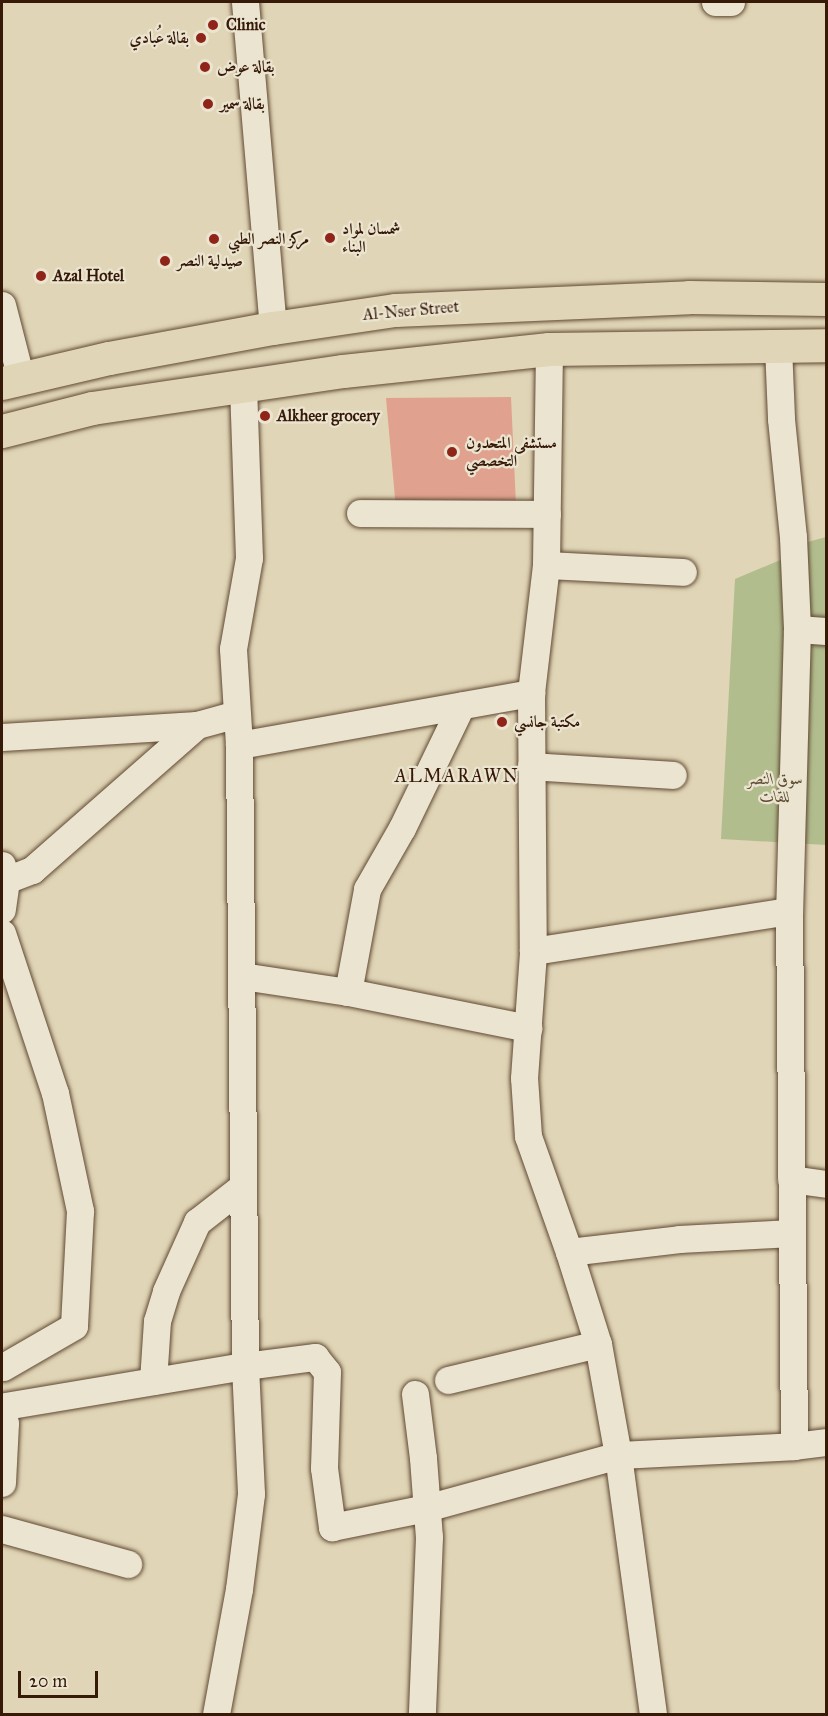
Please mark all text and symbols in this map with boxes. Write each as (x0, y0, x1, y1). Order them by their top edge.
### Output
place label: Clinic (226, 15, 265, 35)
marker: Clinic (204, 16, 222, 34)
place label: بقالة عُبادي (129, 28, 189, 48)
marker: بقالة عُبادي (194, 31, 208, 45)
place label: بقالة عوض (217, 57, 274, 77)
marker: بقالة عوض (198, 60, 212, 74)
place label: بقالة سمير (220, 94, 265, 114)
marker: بقالة سمير (201, 97, 215, 111)
place label: شمسان لمواد البناء (342, 219, 400, 257)
place label: مركز النصر الطبي (228, 229, 309, 249)
marker: مركز النصر الطبي (205, 230, 223, 248)
marker: شمسان لمواد البناء (323, 231, 337, 245)
place label: صيدلية النصر (177, 251, 243, 271)
marker: صيدلية النصر (158, 254, 172, 268)
place label: Azal Hotel (53, 266, 124, 286)
marker: Azal Hotel (34, 269, 48, 283)
street label: Al-Nser Street (362, 297, 460, 325)
place label: Alkheer grocery (277, 406, 380, 426)
marker: Alkheer grocery (258, 409, 272, 423)
place label: مستشفى المتحدون التخصصي (466, 433, 557, 471)
marker: مستشفى المتحدون التخصصي (443, 443, 461, 461)
place label: مكتبة جانسي (514, 712, 580, 732)
marker: مكتبة جانسي (495, 715, 509, 729)
district label: ALMARAWN (395, 765, 519, 787)
park label: سوق النصر للقات (747, 769, 803, 807)
scale bar (21, 1659, 100, 1697)
text: 20 m (29, 1670, 67, 1692)

